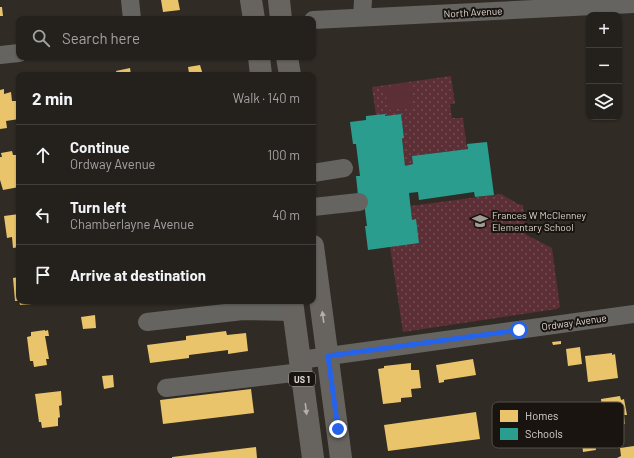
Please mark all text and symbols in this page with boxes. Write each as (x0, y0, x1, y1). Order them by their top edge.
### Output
street label: North Avenue (443, 4, 503, 20)
map controls (586, 12, 622, 120)
button: + (586, 12, 622, 48)
search box (16, 16, 316, 60)
icon: search (30, 27, 52, 49)
text: Search here (62, 29, 140, 47)
button: − (586, 48, 622, 84)
button: layers (586, 84, 622, 120)
text: 2 min (32, 88, 73, 108)
text: Walk · 140 m (233, 90, 300, 106)
text: Continue (70, 138, 130, 156)
icon: ahead (32, 144, 54, 166)
text: 100 m (267, 147, 300, 163)
text: Ordway Avenue (70, 156, 156, 172)
text: Turn left (70, 198, 126, 216)
icon: left (32, 204, 54, 226)
text: 40 m (272, 207, 300, 223)
place label: Frances W McClenney Elementary School (492, 209, 587, 233)
school or university icon: Frances W McClenney Elementary School (471, 212, 489, 230)
text: Chamberlayne Avenue (70, 216, 194, 232)
icon: arrive (32, 264, 54, 286)
text: Arrive at destination (70, 266, 206, 284)
one-way arrow (320, 311, 326, 323)
street label: Ordway Avenue (541, 311, 607, 333)
route start (510, 321, 528, 339)
road number: US 1 (289, 372, 315, 386)
legend (492, 402, 624, 448)
one-way arrow (303, 403, 309, 415)
text: Homes (525, 409, 558, 422)
route end (329, 420, 347, 438)
text: Schools (525, 427, 563, 440)

